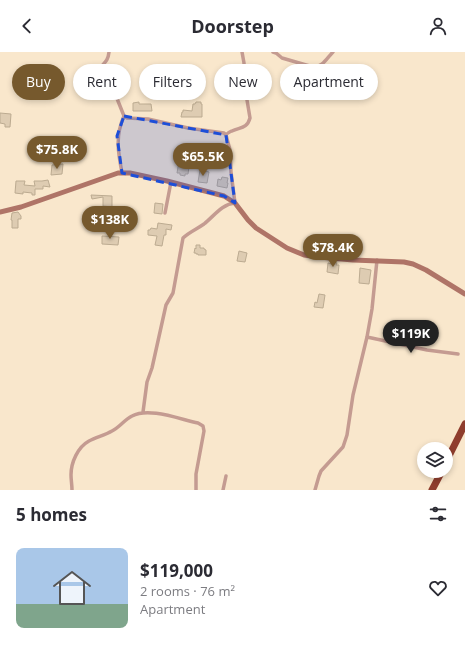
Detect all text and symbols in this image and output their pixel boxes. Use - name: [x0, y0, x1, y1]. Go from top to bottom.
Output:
- text: Doorstep: [191, 14, 274, 38]
- icon: back: [16, 15, 38, 37]
- icon: person: [427, 15, 449, 37]
- chip: Buy: [12, 64, 65, 100]
- chip: Rent: [73, 64, 131, 100]
- chip: Filters: [139, 64, 206, 100]
- chip: New: [214, 64, 272, 100]
- chip: Apartment: [280, 64, 378, 100]
- pin: $75.8K: [24, 136, 90, 170]
- text: $75.8K: [36, 140, 78, 158]
- pin: $65.5K: [170, 143, 236, 177]
- text: $65.5K: [182, 147, 224, 165]
- pin: $138K: [82, 206, 138, 240]
- text: $138K: [91, 210, 129, 228]
- pin: $78.4K: [300, 234, 366, 268]
- text: $78.4K: [312, 238, 354, 256]
- pin: $119K: [383, 320, 439, 354]
- text: $119K: [392, 324, 430, 342]
- map controls: [417, 442, 453, 478]
- button: layers: [417, 442, 453, 478]
- text: 5 homes: [16, 503, 87, 526]
- icon: filters: [427, 503, 449, 525]
- text: $119,000: [140, 559, 213, 582]
- icon: home: [48, 564, 96, 612]
- icon: heart: [427, 577, 449, 599]
- text: 2 rooms · 76 m²: [140, 582, 235, 600]
- text: Apartment: [140, 600, 205, 618]

